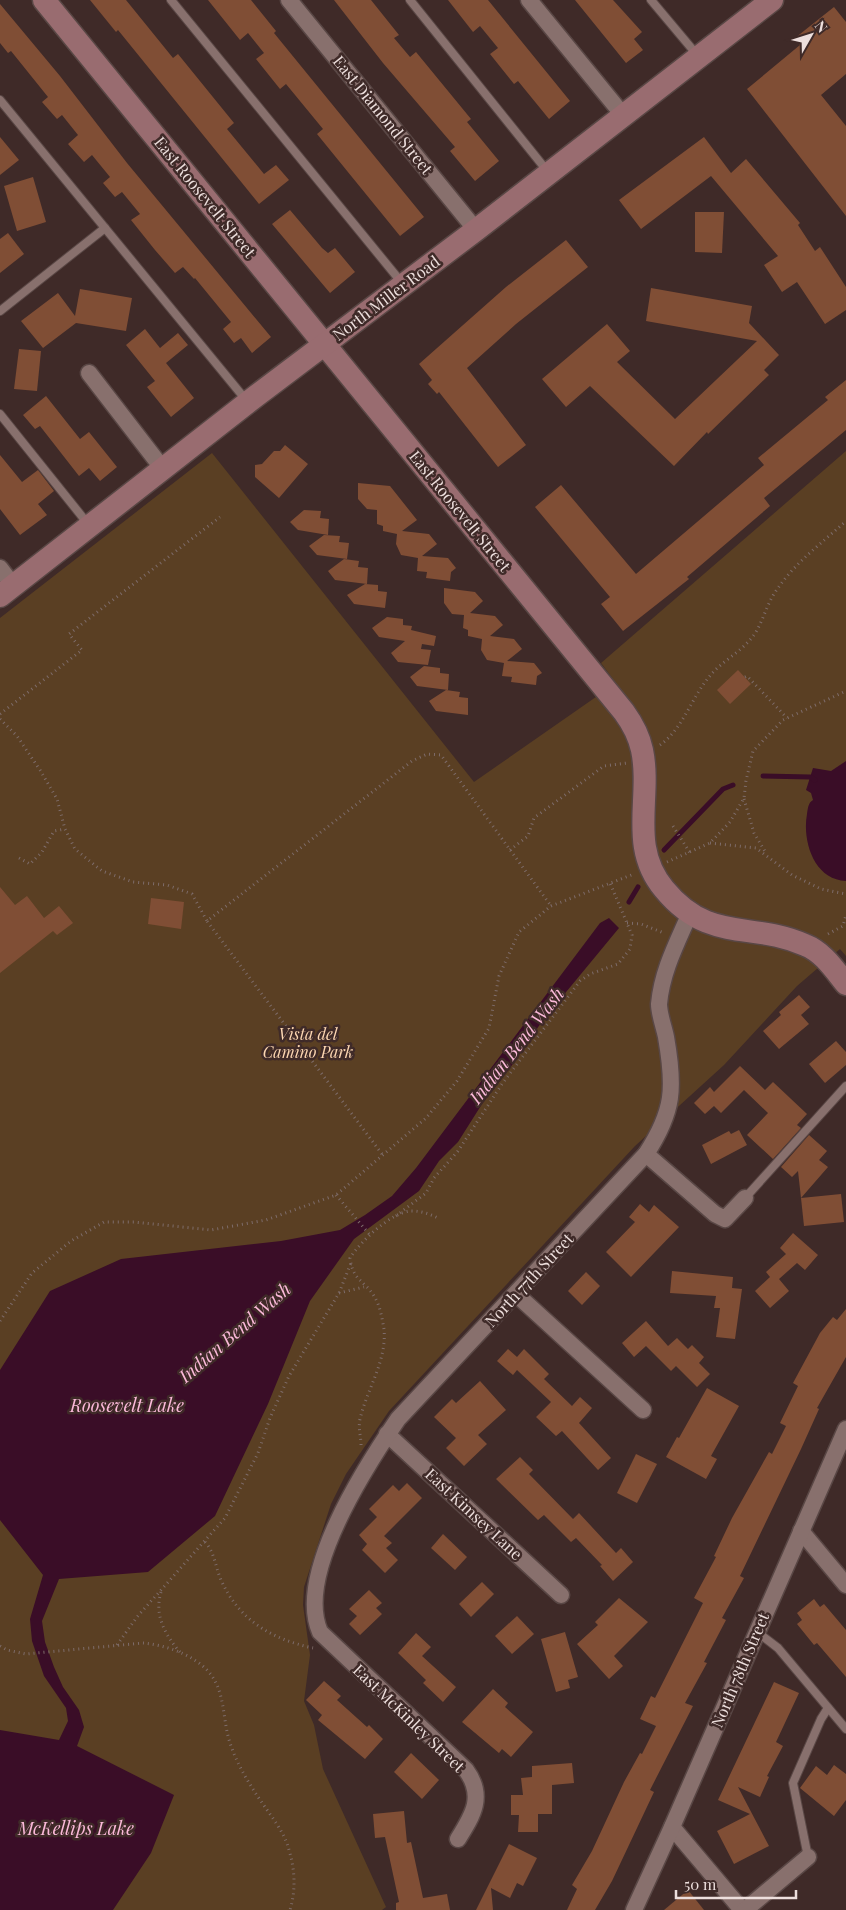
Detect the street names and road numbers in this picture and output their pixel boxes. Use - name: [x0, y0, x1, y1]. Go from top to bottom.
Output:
- street label: East Diamond Street: [329, 51, 438, 179]
- street label: East Roosevelt Street: [150, 132, 261, 262]
- street label: North Miller Road: [328, 250, 443, 345]
- street label: East Roosevelt Street: [405, 446, 516, 576]
- street label: North 77th Street: [480, 1228, 578, 1331]
- street label: East Kimsey Lane: [421, 1463, 527, 1564]
- street label: North 78th Street: [706, 1609, 773, 1730]
- street label: East McKinley Street: [349, 1659, 470, 1777]

